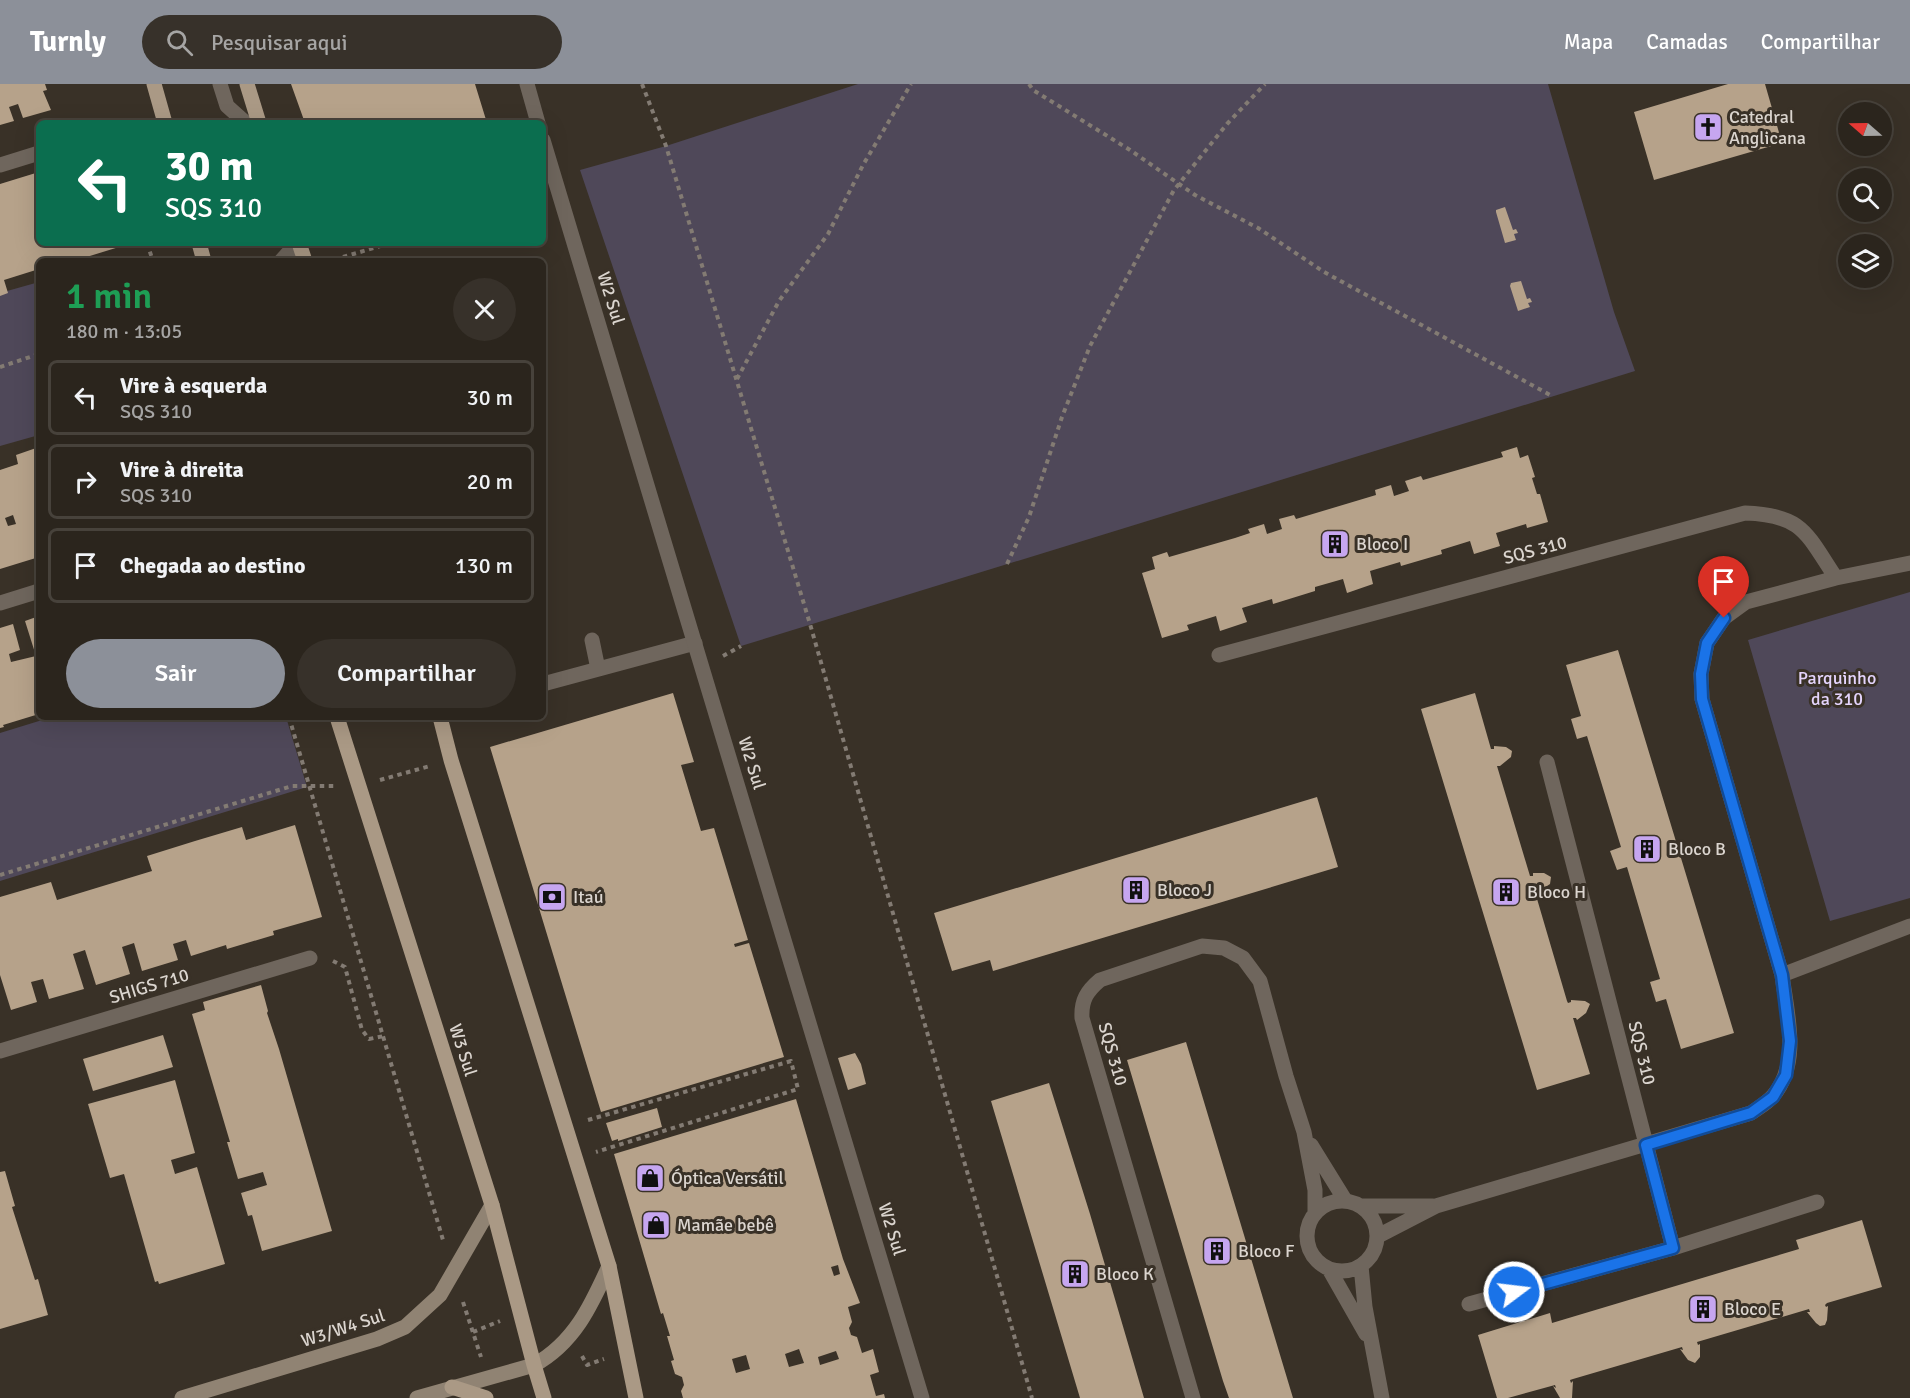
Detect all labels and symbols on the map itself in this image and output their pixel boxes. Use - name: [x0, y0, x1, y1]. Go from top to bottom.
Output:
- north arrow: [1838, 102, 1892, 156]
- place label: Catedral Anglicana: [1729, 106, 1806, 149]
- church icon: Catedral Anglicana: [1692, 111, 1724, 143]
- street label: W2 Sul: [593, 269, 629, 327]
- building icon: Bloco I: [1319, 528, 1351, 560]
- street label: SQS 310: [1501, 531, 1569, 569]
- place label: Bloco I: [1356, 533, 1408, 555]
- pin: [1698, 556, 1749, 618]
- park label: Parquinho da 310: [1798, 667, 1876, 710]
- street label: W2 Sul: [734, 734, 770, 792]
- building icon: Bloco B: [1631, 833, 1663, 865]
- place label: Bloco B: [1668, 838, 1726, 860]
- building icon: Bloco J: [1120, 874, 1152, 906]
- building icon: Bloco H: [1490, 876, 1522, 908]
- place label: Bloco J: [1157, 879, 1212, 901]
- bank icon: Itaú: [536, 881, 568, 913]
- place label: Bloco H: [1527, 881, 1586, 903]
- place label: Itaú: [573, 886, 604, 908]
- street label: SHIGS 710: [107, 963, 191, 1009]
- street label: SQS 310: [1623, 1019, 1661, 1087]
- street label: SQS 310: [1093, 1020, 1133, 1088]
- street label: W3 Sul: [444, 1021, 482, 1079]
- shop icon: Óptica Versátil: [634, 1162, 666, 1194]
- place label: Óptica Versátil: [671, 1167, 784, 1189]
- street label: W2 Sul: [874, 1200, 910, 1258]
- shop icon: Mamãe bebê: [640, 1209, 672, 1241]
- place label: Mamãe bebê: [677, 1214, 774, 1236]
- building icon: Bloco F: [1201, 1235, 1233, 1267]
- place label: Bloco F: [1238, 1240, 1294, 1262]
- building icon: Bloco K: [1059, 1258, 1091, 1290]
- position arrow: [1482, 1260, 1546, 1324]
- place label: Bloco K: [1096, 1263, 1154, 1285]
- building icon: Bloco E: [1687, 1293, 1719, 1325]
- place label: Bloco E: [1724, 1298, 1781, 1320]
- street label: W3/W4 Sul: [298, 1304, 388, 1352]

